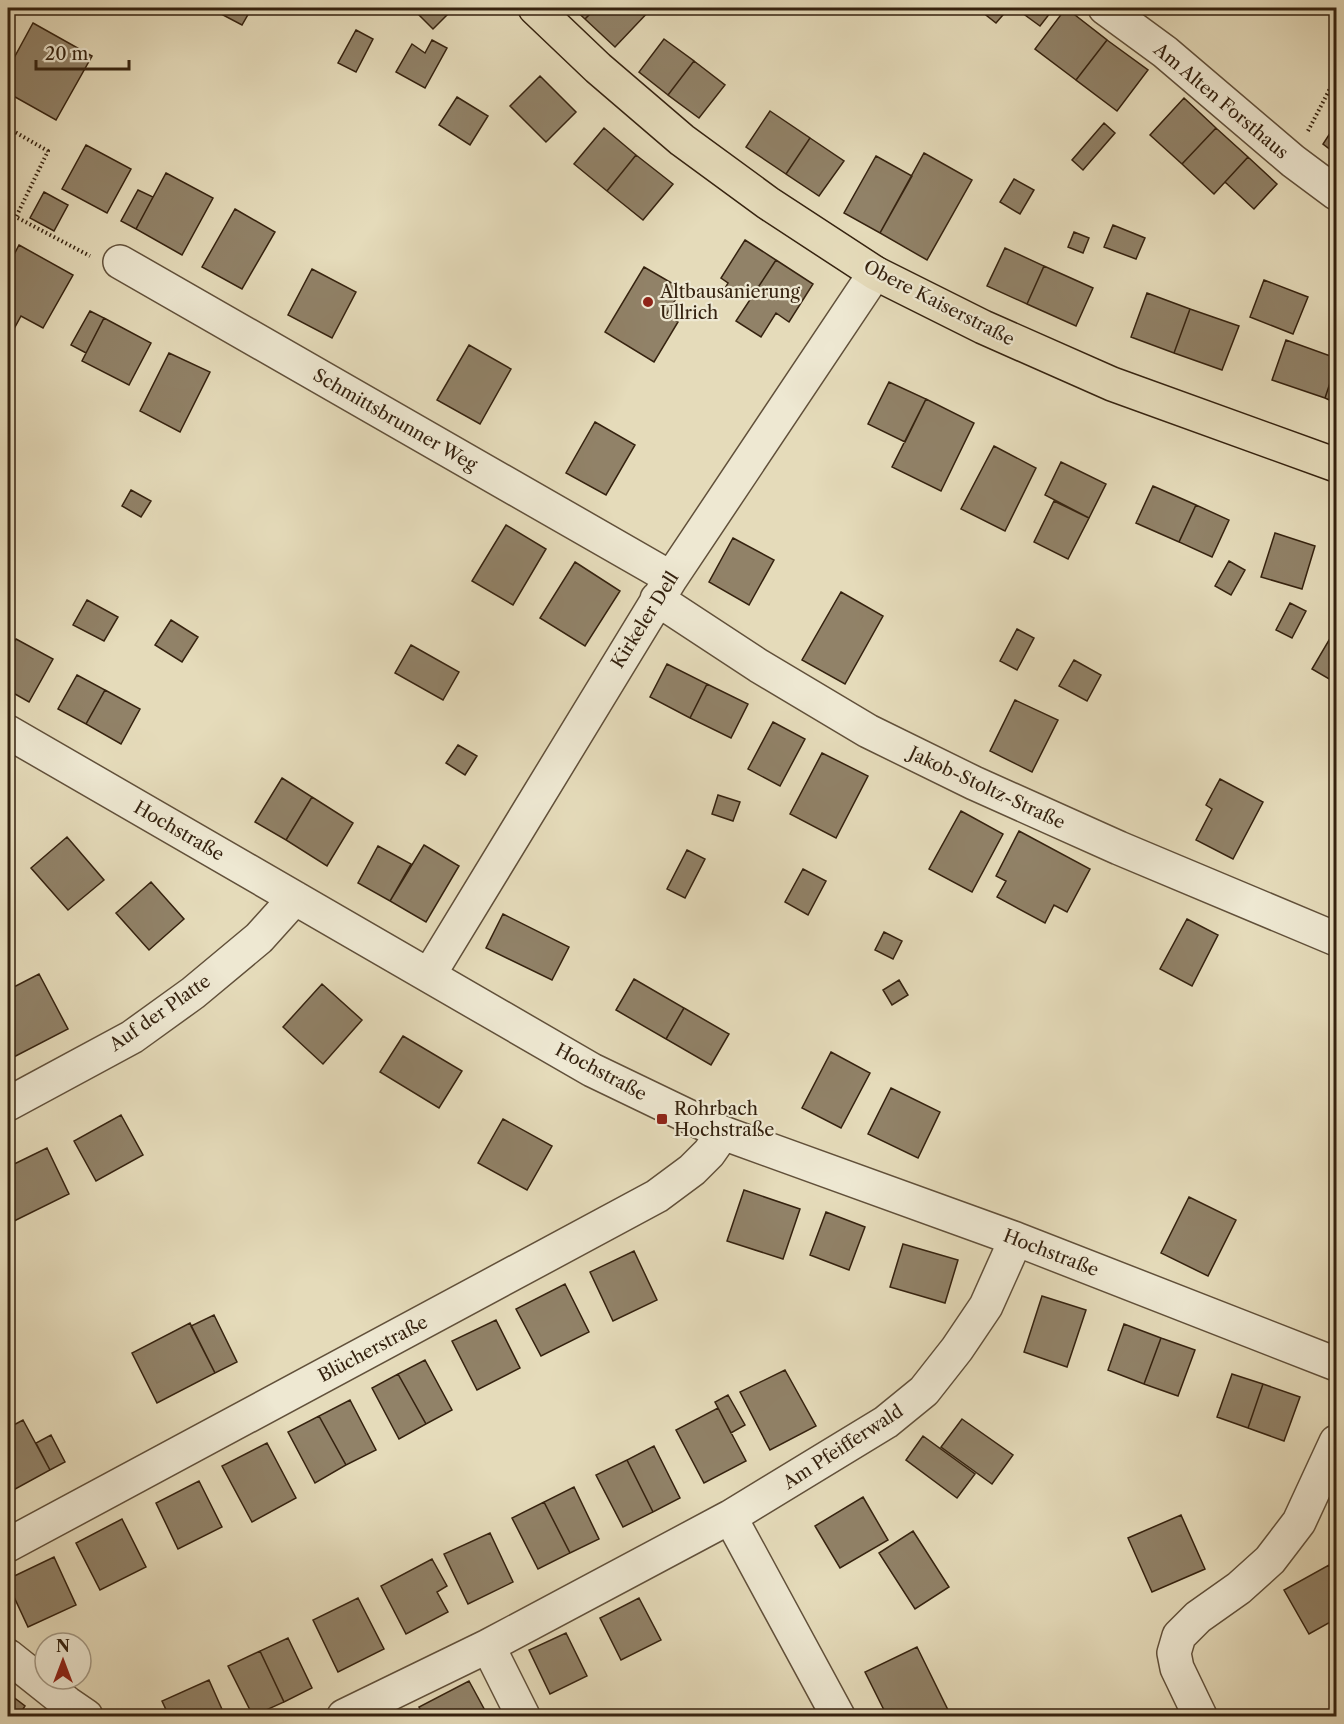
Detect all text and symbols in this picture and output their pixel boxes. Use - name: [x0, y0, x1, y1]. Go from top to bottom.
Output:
- scale bar: [36, 33, 129, 71]
- street label: Am Alten Forsthaus: [1149, 38, 1293, 164]
- text: 20 m: [45, 43, 89, 65]
- street label: Obere Kaiserstraße: [860, 255, 1018, 351]
- place label: Altbausanierung Ullrich: [659, 281, 801, 324]
- marker: Altbausanierung Ullrich: [641, 295, 655, 309]
- street label: Schmittsbrunner Weg: [309, 364, 481, 476]
- street label: Kirkeler Dell: [607, 568, 683, 672]
- street label: Jakob-Stoltz-Straße: [903, 741, 1069, 834]
- street label: Hochstraße: [130, 796, 228, 866]
- street label: Auf der Platte: [105, 970, 215, 1056]
- street label: Hochstraße: [551, 1039, 651, 1105]
- place label: Rohrbach Hochstraße: [674, 1098, 774, 1141]
- marker: Rohrbach Hochstraße: [655, 1112, 669, 1126]
- street label: Hochstraße: [1000, 1225, 1102, 1281]
- street label: Blücherstraße: [315, 1311, 431, 1387]
- street label: Am Pfeifferwald: [778, 1400, 907, 1495]
- north arrow: [33, 1631, 93, 1691]
- text: N: [56, 1636, 70, 1656]

